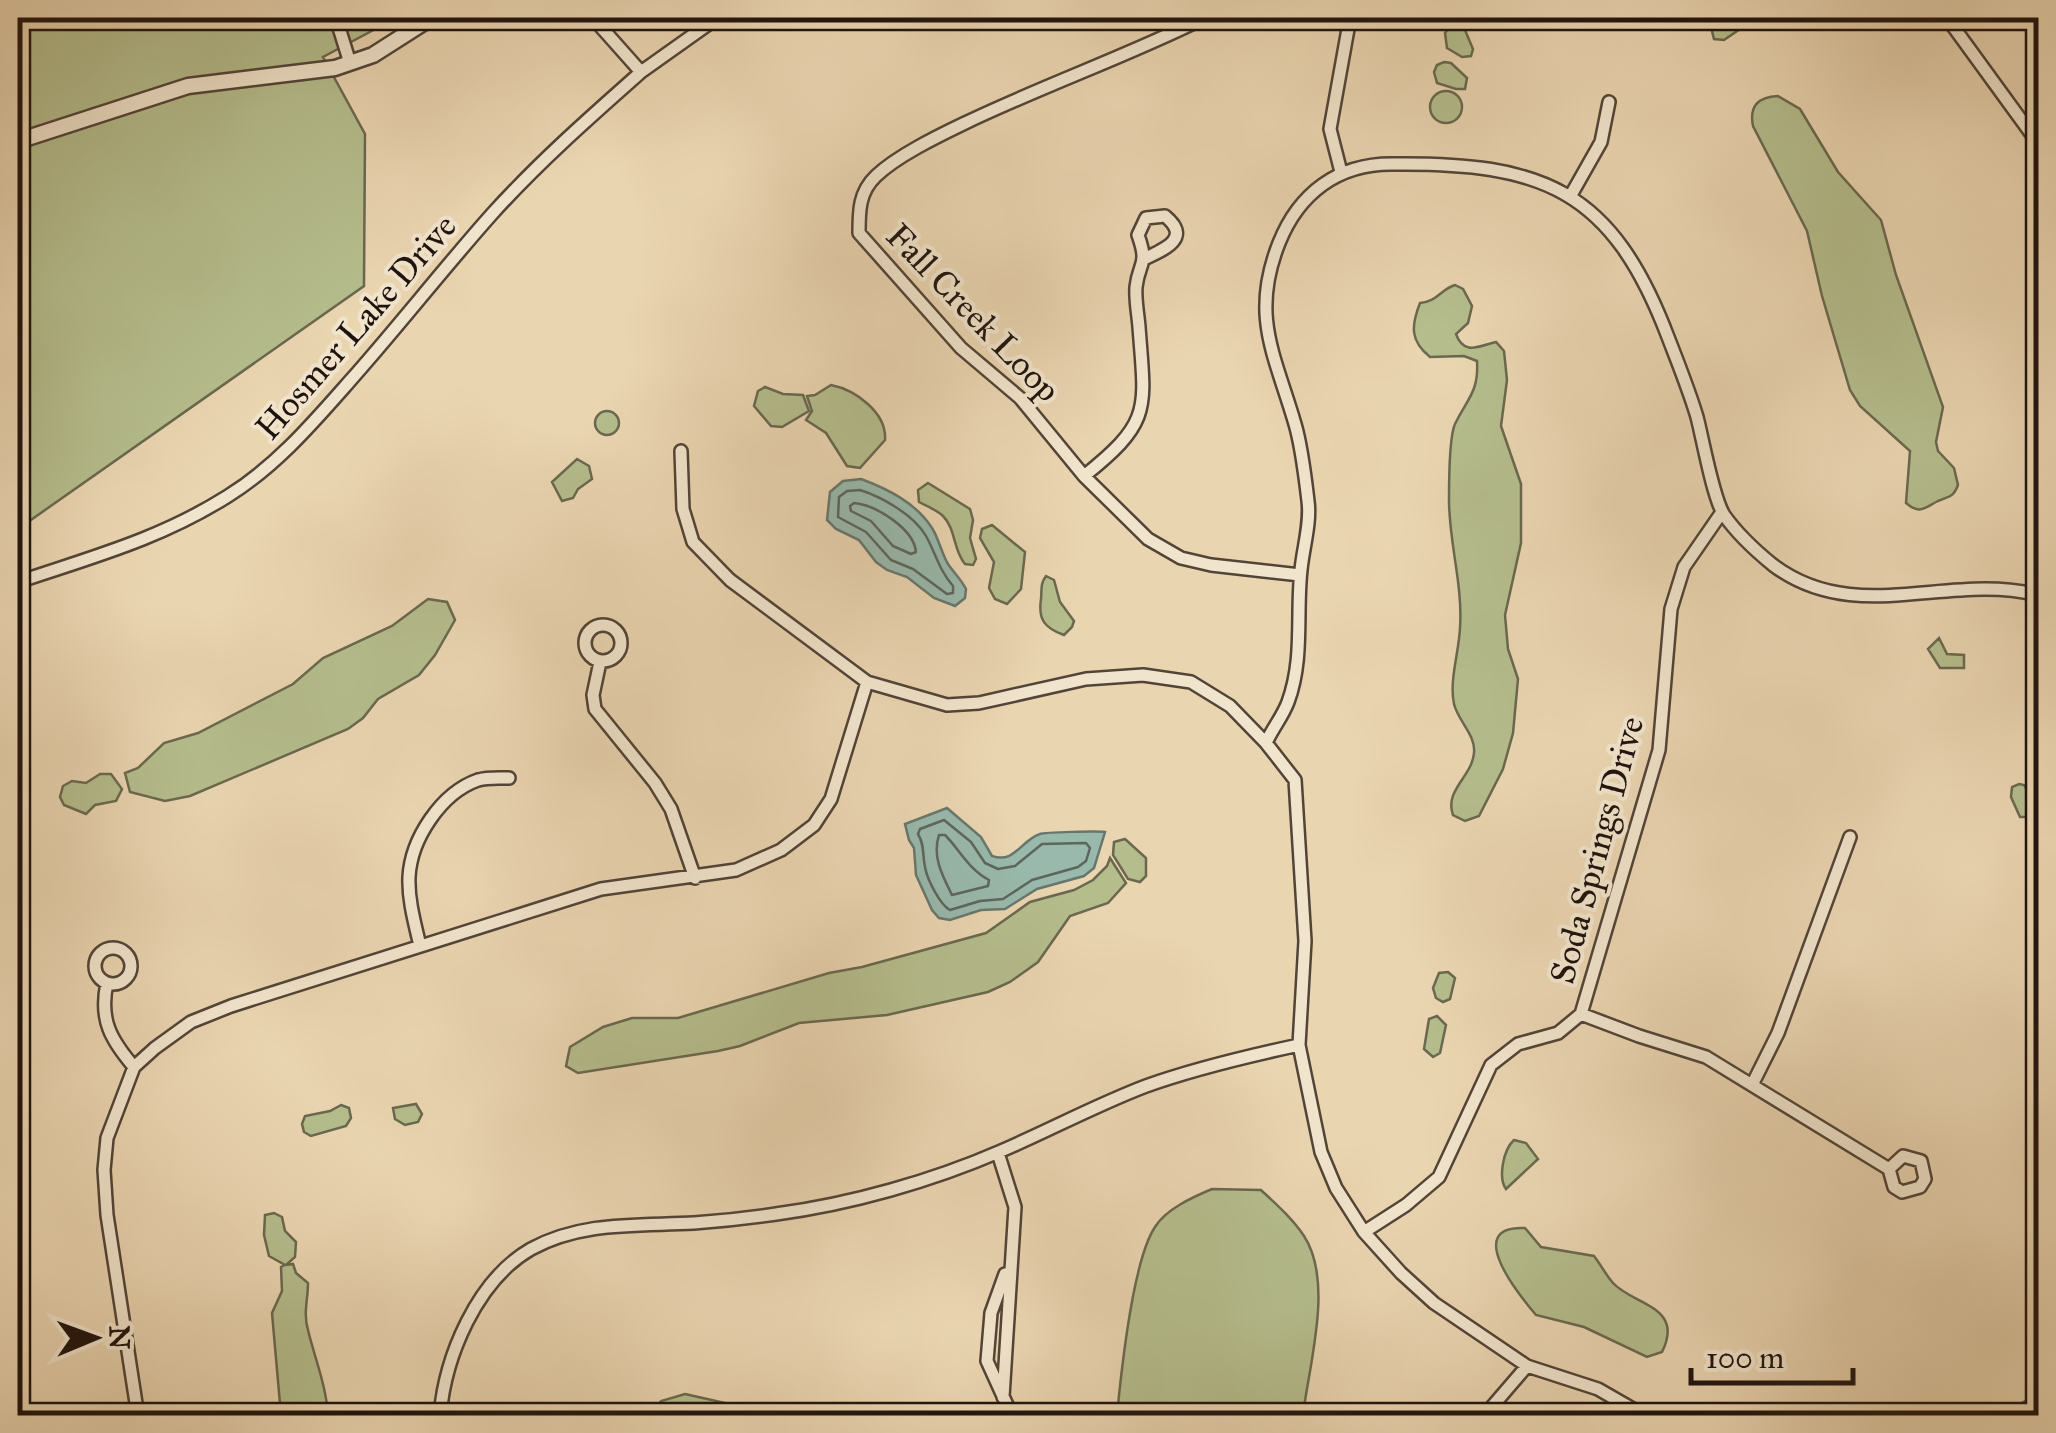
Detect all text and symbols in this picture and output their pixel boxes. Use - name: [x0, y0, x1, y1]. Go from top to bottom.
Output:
- street label: Hosmer Lake Drive: [246, 205, 466, 449]
- street label: Fall Creek Loop: [877, 215, 1069, 411]
- street label: Soda Springs Drive: [1541, 712, 1653, 988]
- north arrow: [45, 1288, 145, 1388]
- scale bar: [1691, 1323, 1854, 1385]
- text: N: [102, 1325, 137, 1350]
- text: 100 m: [1706, 1340, 1784, 1376]

